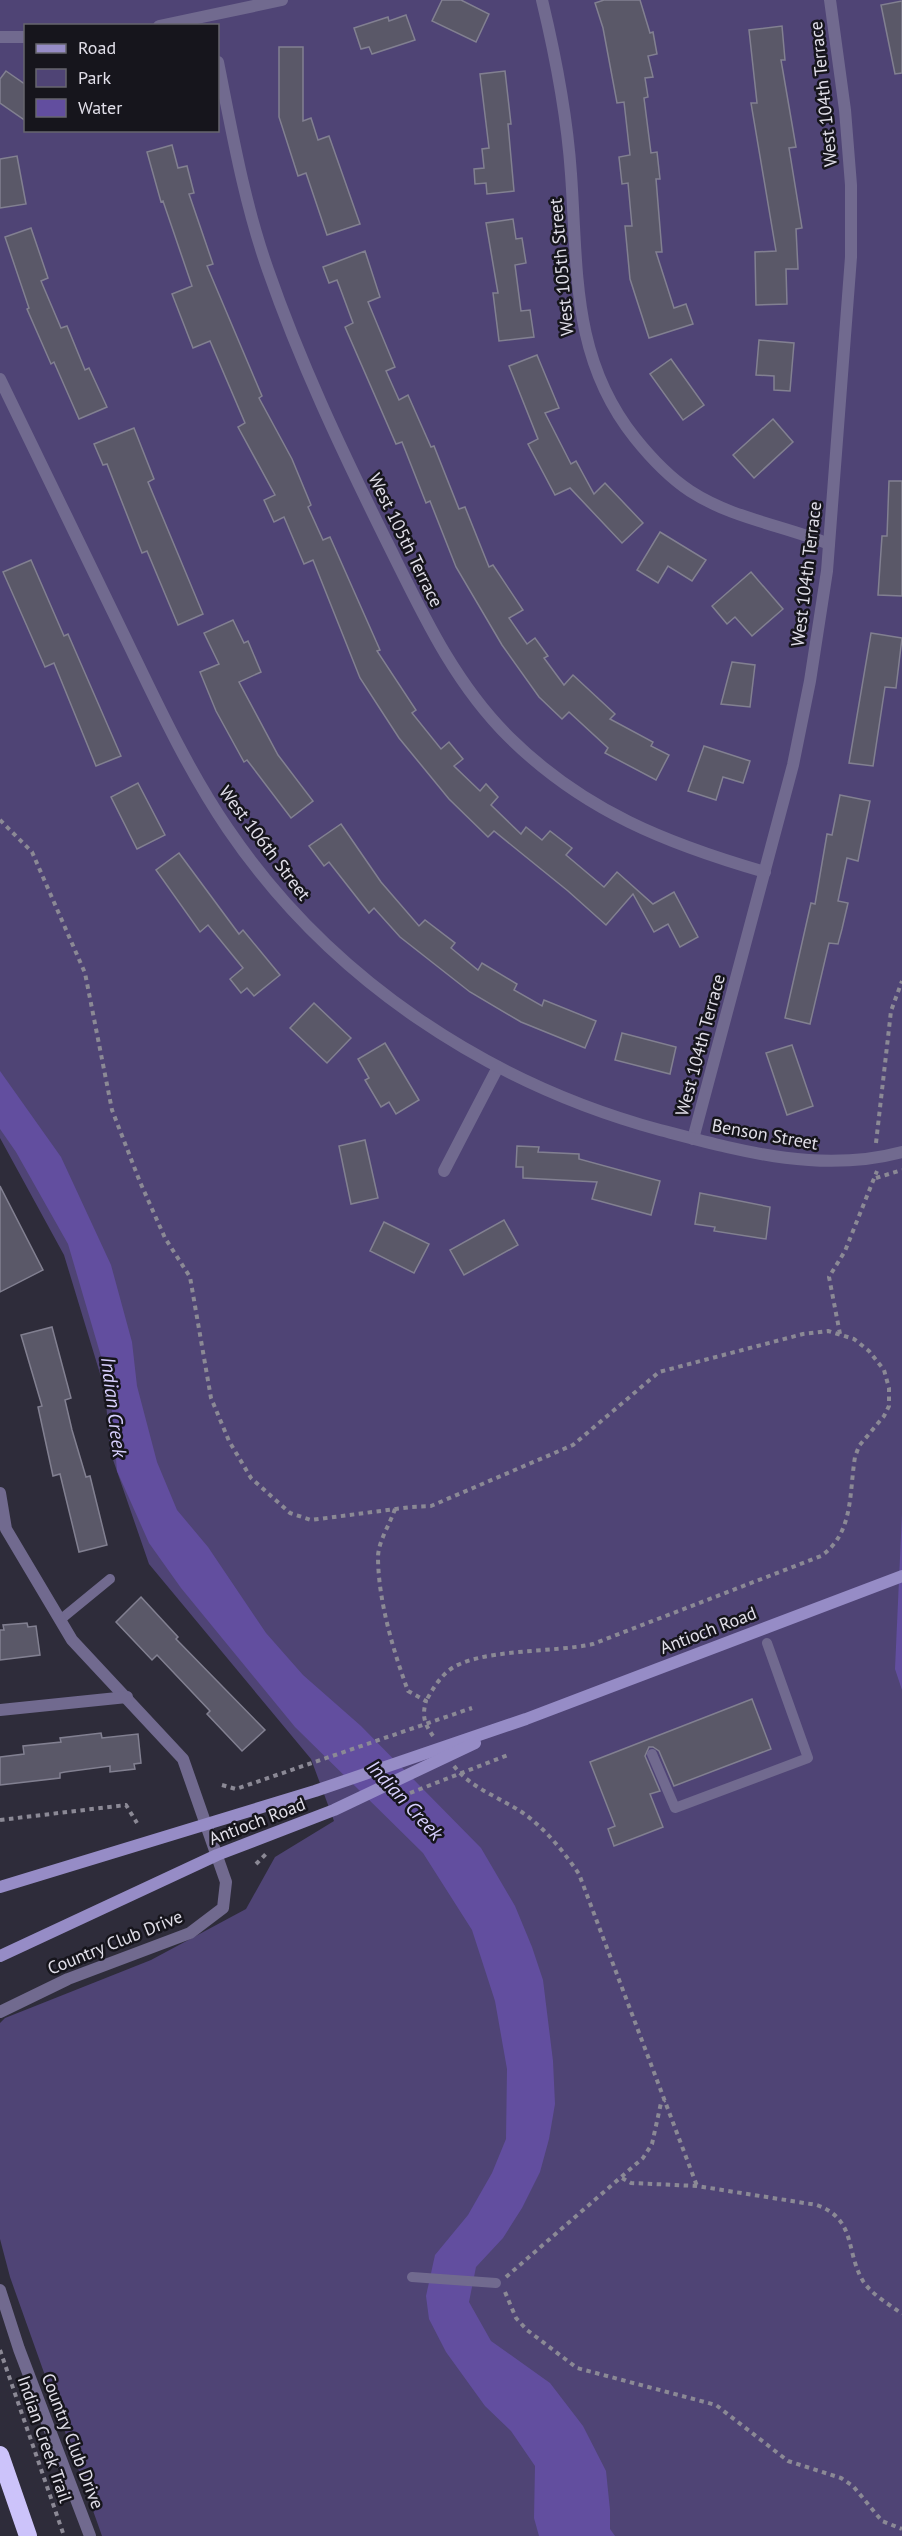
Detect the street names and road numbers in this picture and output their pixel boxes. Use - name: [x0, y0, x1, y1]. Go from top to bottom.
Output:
- street label: West 104th Terrace: [804, 20, 842, 168]
- street label: West 105th Street: [544, 197, 578, 337]
- street label: West 105th Terrace: [364, 469, 448, 611]
- street label: West 104th Terrace: [786, 500, 826, 648]
- street label: West 106th Street: [214, 781, 316, 905]
- street label: West 104th Terrace: [670, 971, 730, 1119]
- street label: Benson Street: [710, 1113, 820, 1155]
- street label: Antioch Road: [656, 1601, 760, 1659]
- street label: Antioch Road: [205, 1792, 309, 1850]
- street label: Country Club Drive: [44, 1904, 186, 1980]
- street label: Country Club Drive: [37, 2370, 109, 2512]
- street label: Indian Creek Trail: [12, 2372, 78, 2506]

